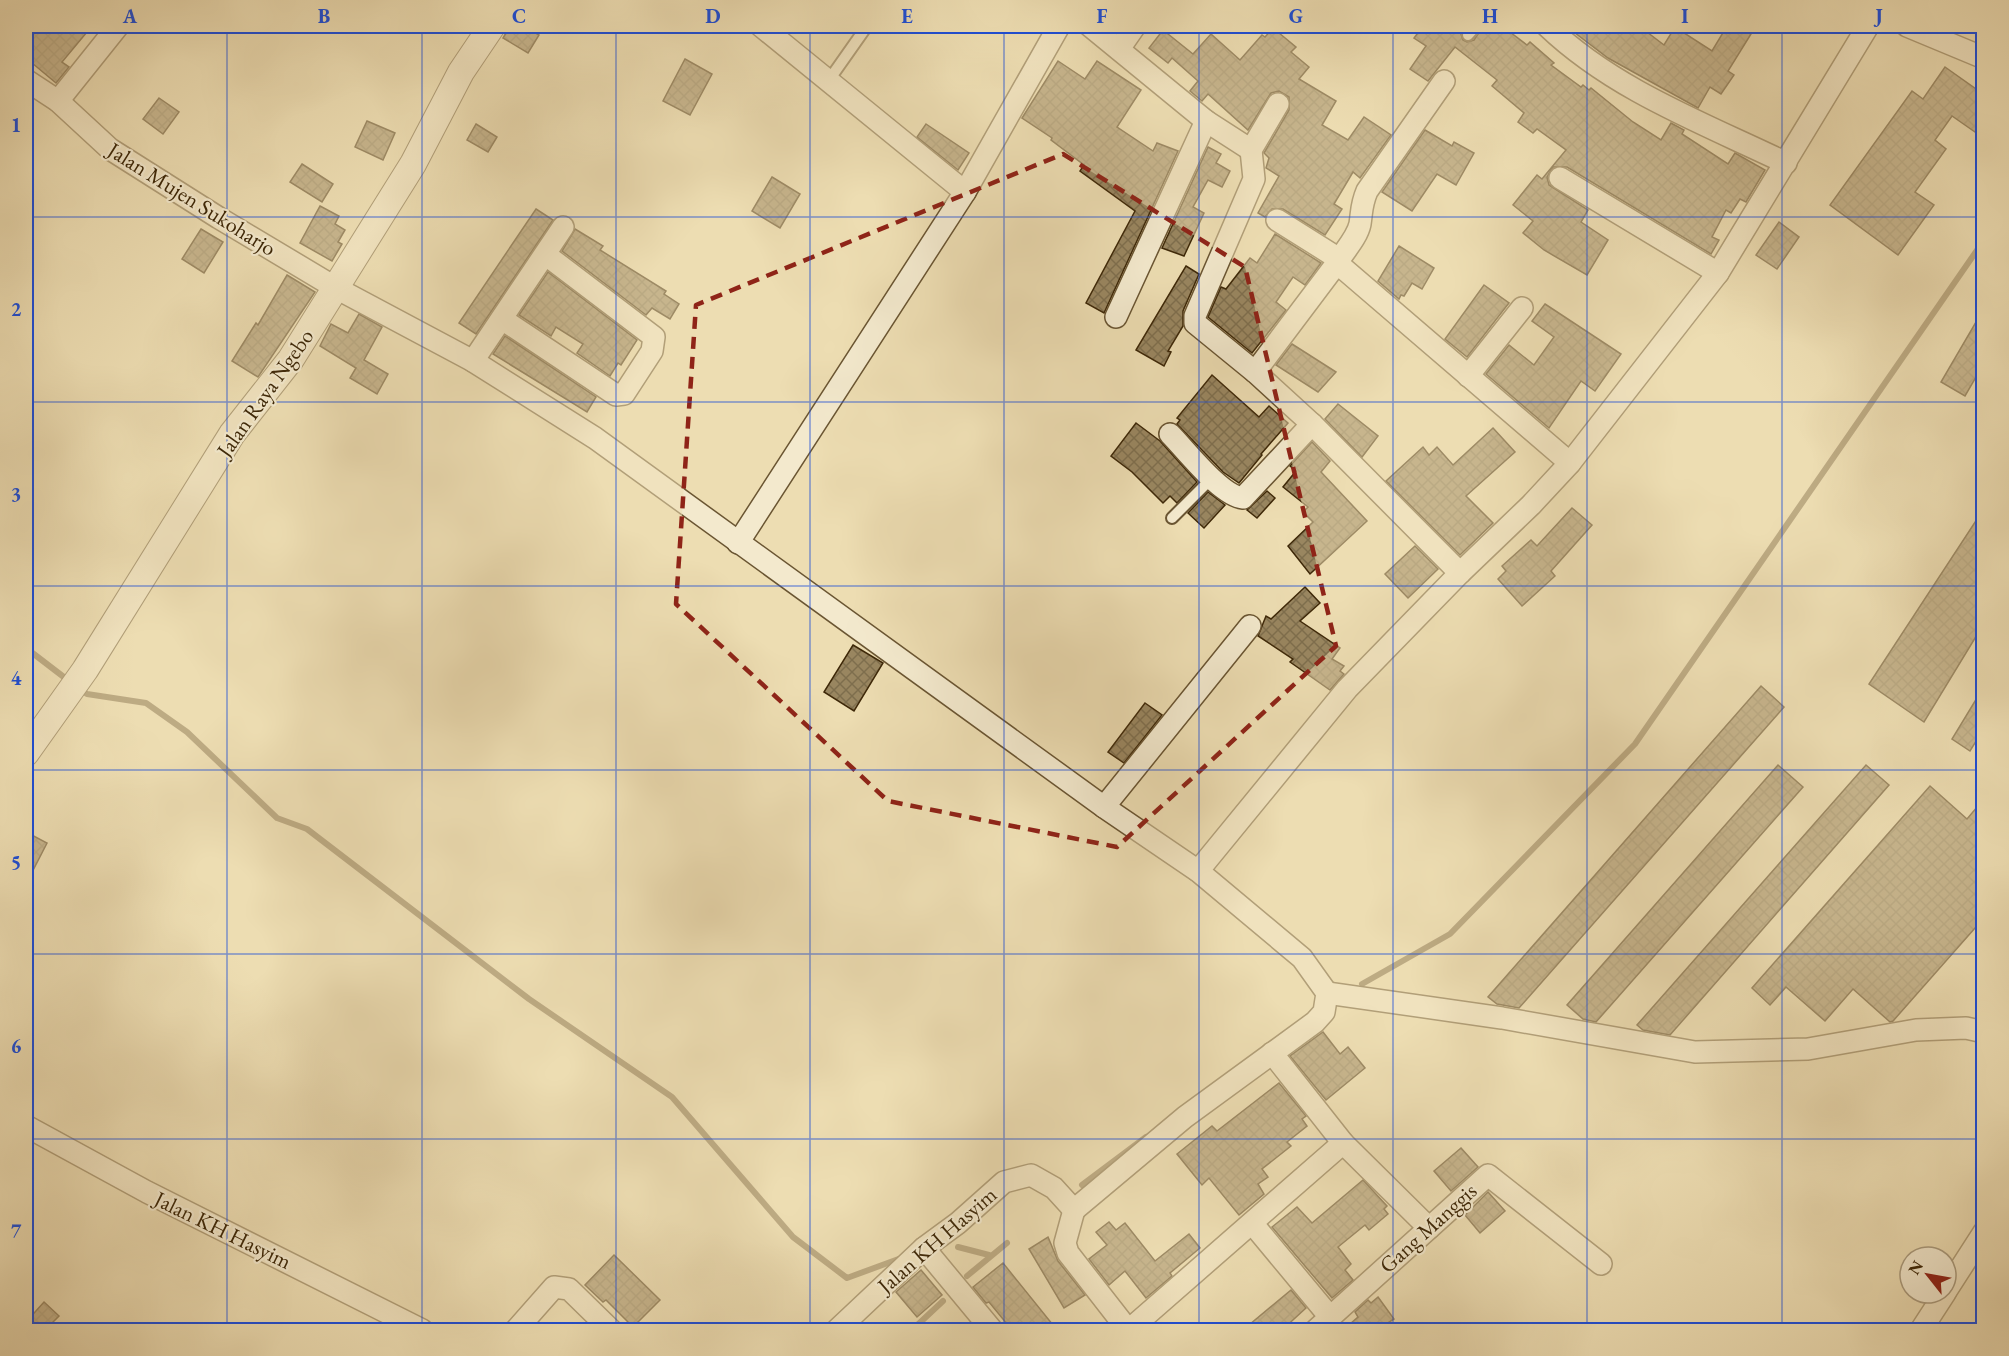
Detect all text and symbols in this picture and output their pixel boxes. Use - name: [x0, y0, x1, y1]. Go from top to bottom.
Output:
- text: A: [122, 3, 138, 29]
- text: B: [318, 3, 330, 29]
- text: C: [512, 3, 526, 29]
- text: D: [705, 3, 721, 29]
- text: E: [901, 3, 913, 29]
- text: F: [1097, 3, 1108, 29]
- text: G: [1289, 3, 1303, 29]
- text: H: [1482, 3, 1498, 29]
- text: I: [1681, 3, 1689, 29]
- text: J: [1873, 3, 1883, 29]
- text: 1: [11, 112, 21, 138]
- street label: Jalan Mujen Sukoharjo: [101, 134, 282, 263]
- text: 2: [11, 296, 22, 322]
- street label: Jalan Raya Ngebo: [209, 323, 320, 465]
- text: 3: [11, 481, 21, 507]
- text: 4: [11, 665, 22, 691]
- text: 5: [11, 849, 21, 875]
- text: 6: [11, 1033, 22, 1059]
- street label: Gang Manggis: [1373, 1176, 1483, 1280]
- street label: Jalan KH Hasyim: [870, 1180, 1003, 1301]
- street label: Jalan KH Hasyim: [148, 1183, 296, 1276]
- text: 7: [11, 1218, 22, 1244]
- north arrow: [1898, 1245, 1958, 1305]
- text: N: [1903, 1257, 1928, 1278]

